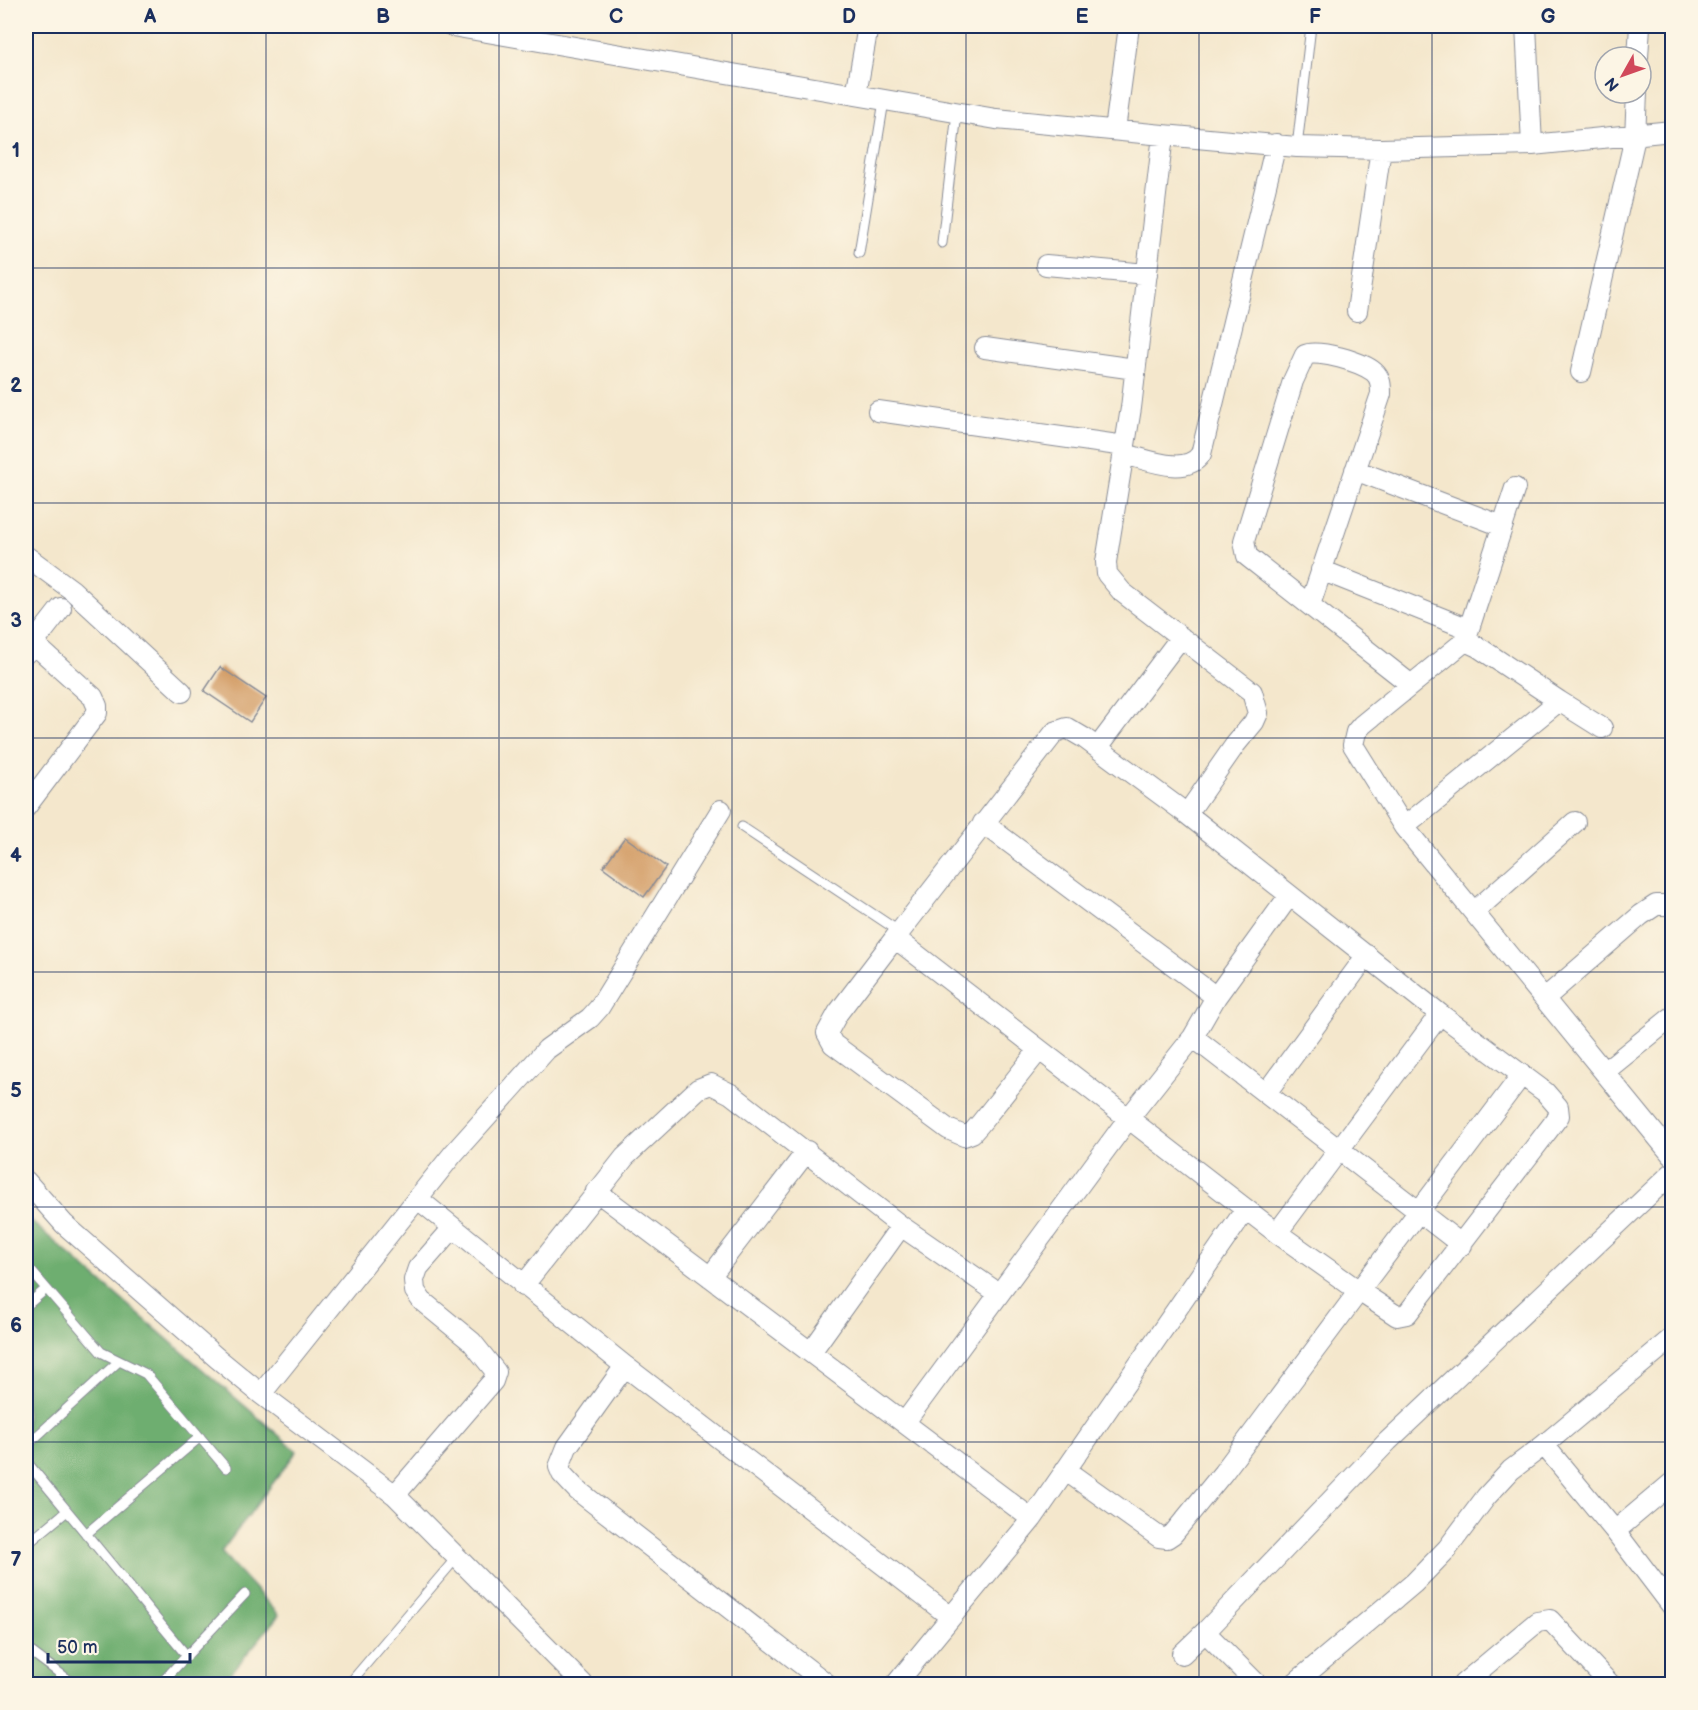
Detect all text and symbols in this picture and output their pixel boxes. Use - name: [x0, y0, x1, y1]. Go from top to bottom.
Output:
- text: A: [143, 5, 157, 29]
- text: B: [376, 5, 390, 29]
- text: C: [609, 5, 623, 29]
- text: D: [842, 5, 856, 29]
- text: E: [1076, 5, 1089, 29]
- text: F: [1309, 5, 1321, 29]
- text: G: [1541, 5, 1556, 29]
- north arrow: [1593, 45, 1653, 105]
- text: N: [1602, 73, 1624, 94]
- text: 1: [12, 139, 20, 163]
- text: 2: [10, 374, 22, 398]
- text: 3: [10, 609, 22, 633]
- text: 4: [10, 844, 22, 868]
- text: 5: [10, 1079, 22, 1103]
- text: 6: [10, 1314, 22, 1338]
- text: 7: [10, 1548, 22, 1572]
- scale bar: [48, 1626, 190, 1664]
- text: 50 m: [57, 1637, 98, 1658]

